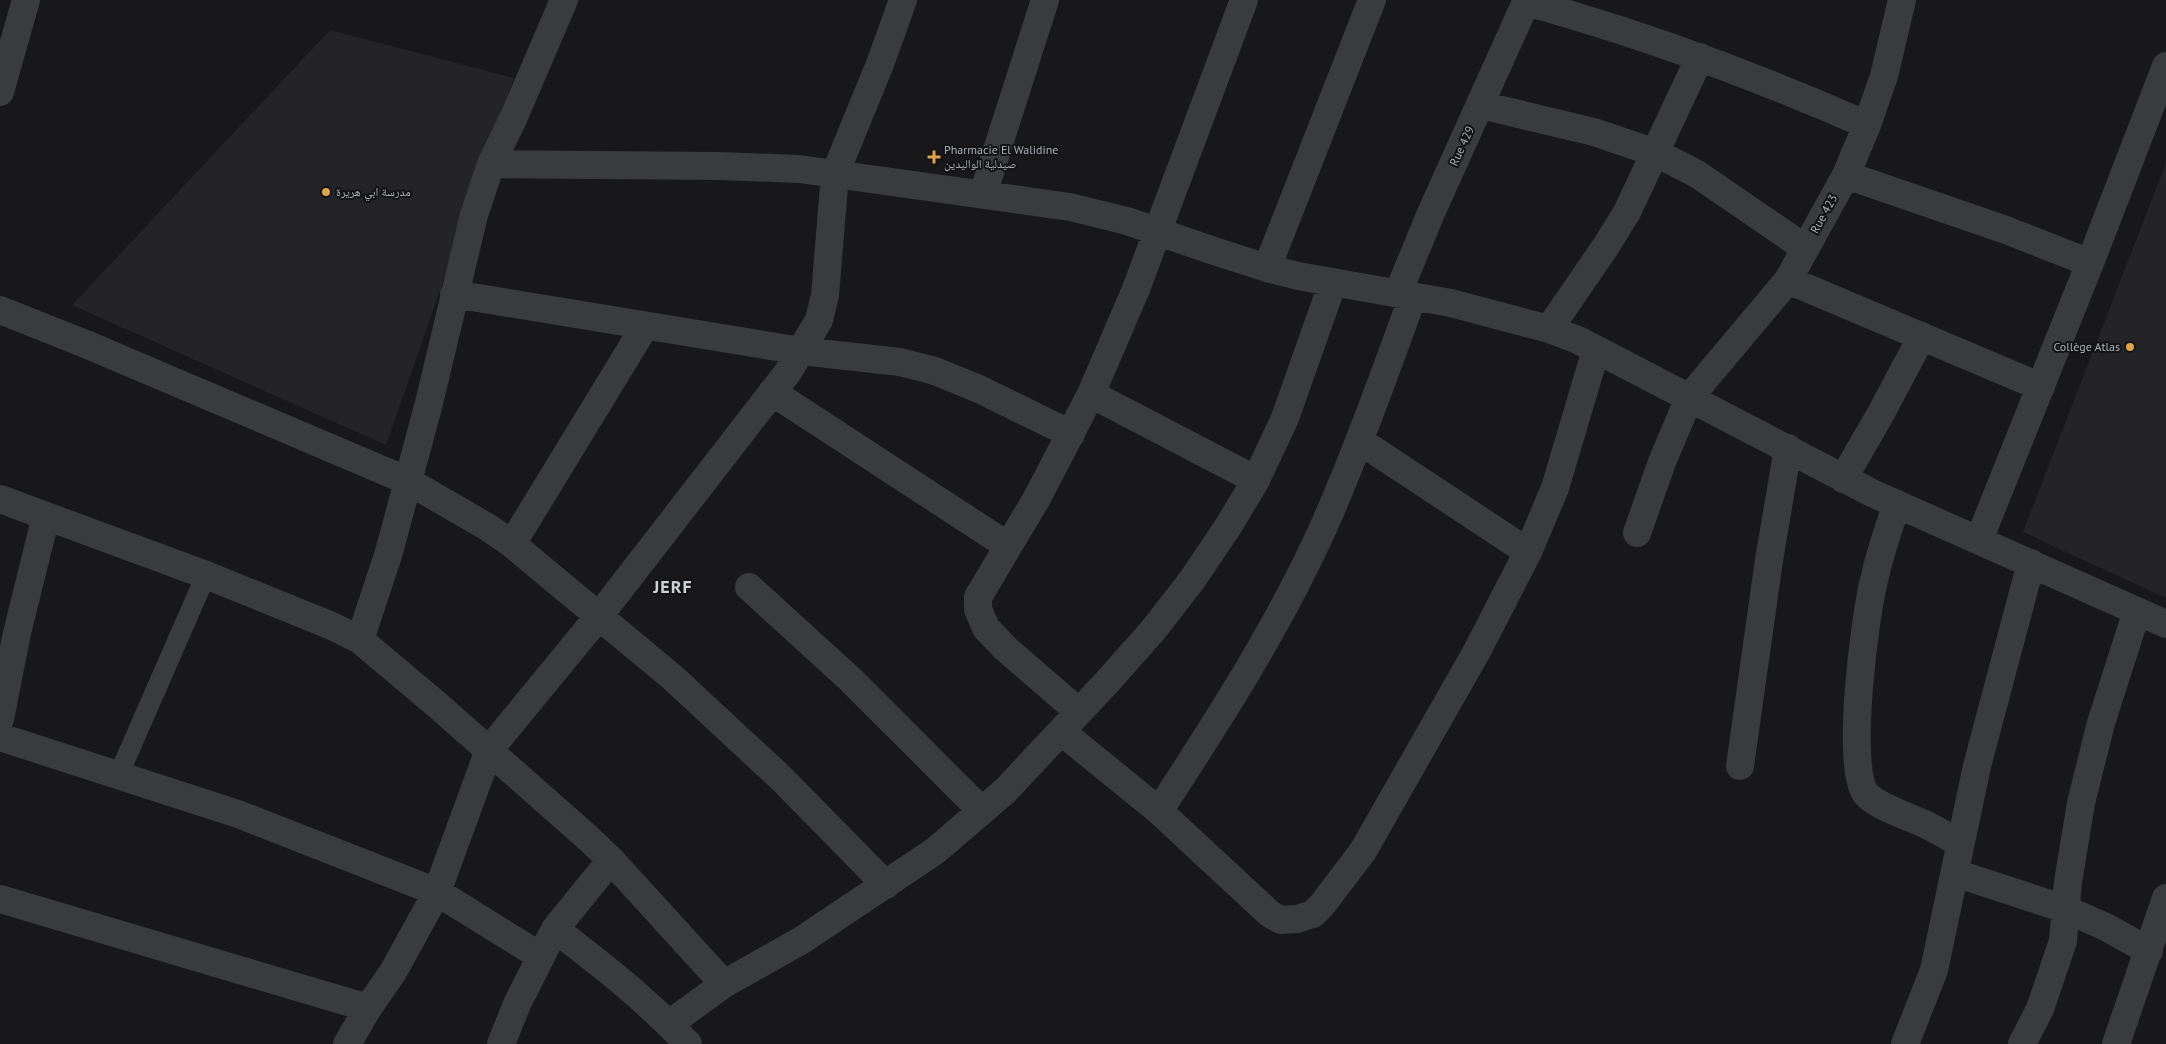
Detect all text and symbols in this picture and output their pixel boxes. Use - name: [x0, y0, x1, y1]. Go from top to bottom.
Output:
- street label: Rue 429: [1446, 123, 1477, 168]
- place label: Pharmacie El Walidine صيدلية الواليدين: [944, 142, 1058, 171]
- marker: Pharmacie El Walidine صيدلية الواليدين: [928, 151, 940, 163]
- place label: مدرسة ابي هريرة: [336, 184, 411, 202]
- marker: مدرسة ابي هريرة: [320, 186, 332, 198]
- street label: Rue 423: [1807, 192, 1840, 236]
- place label: Collège Atlas: [2053, 339, 2120, 354]
- marker: Collège Atlas: [2124, 341, 2136, 353]
- district label: JERF: [652, 575, 693, 598]

